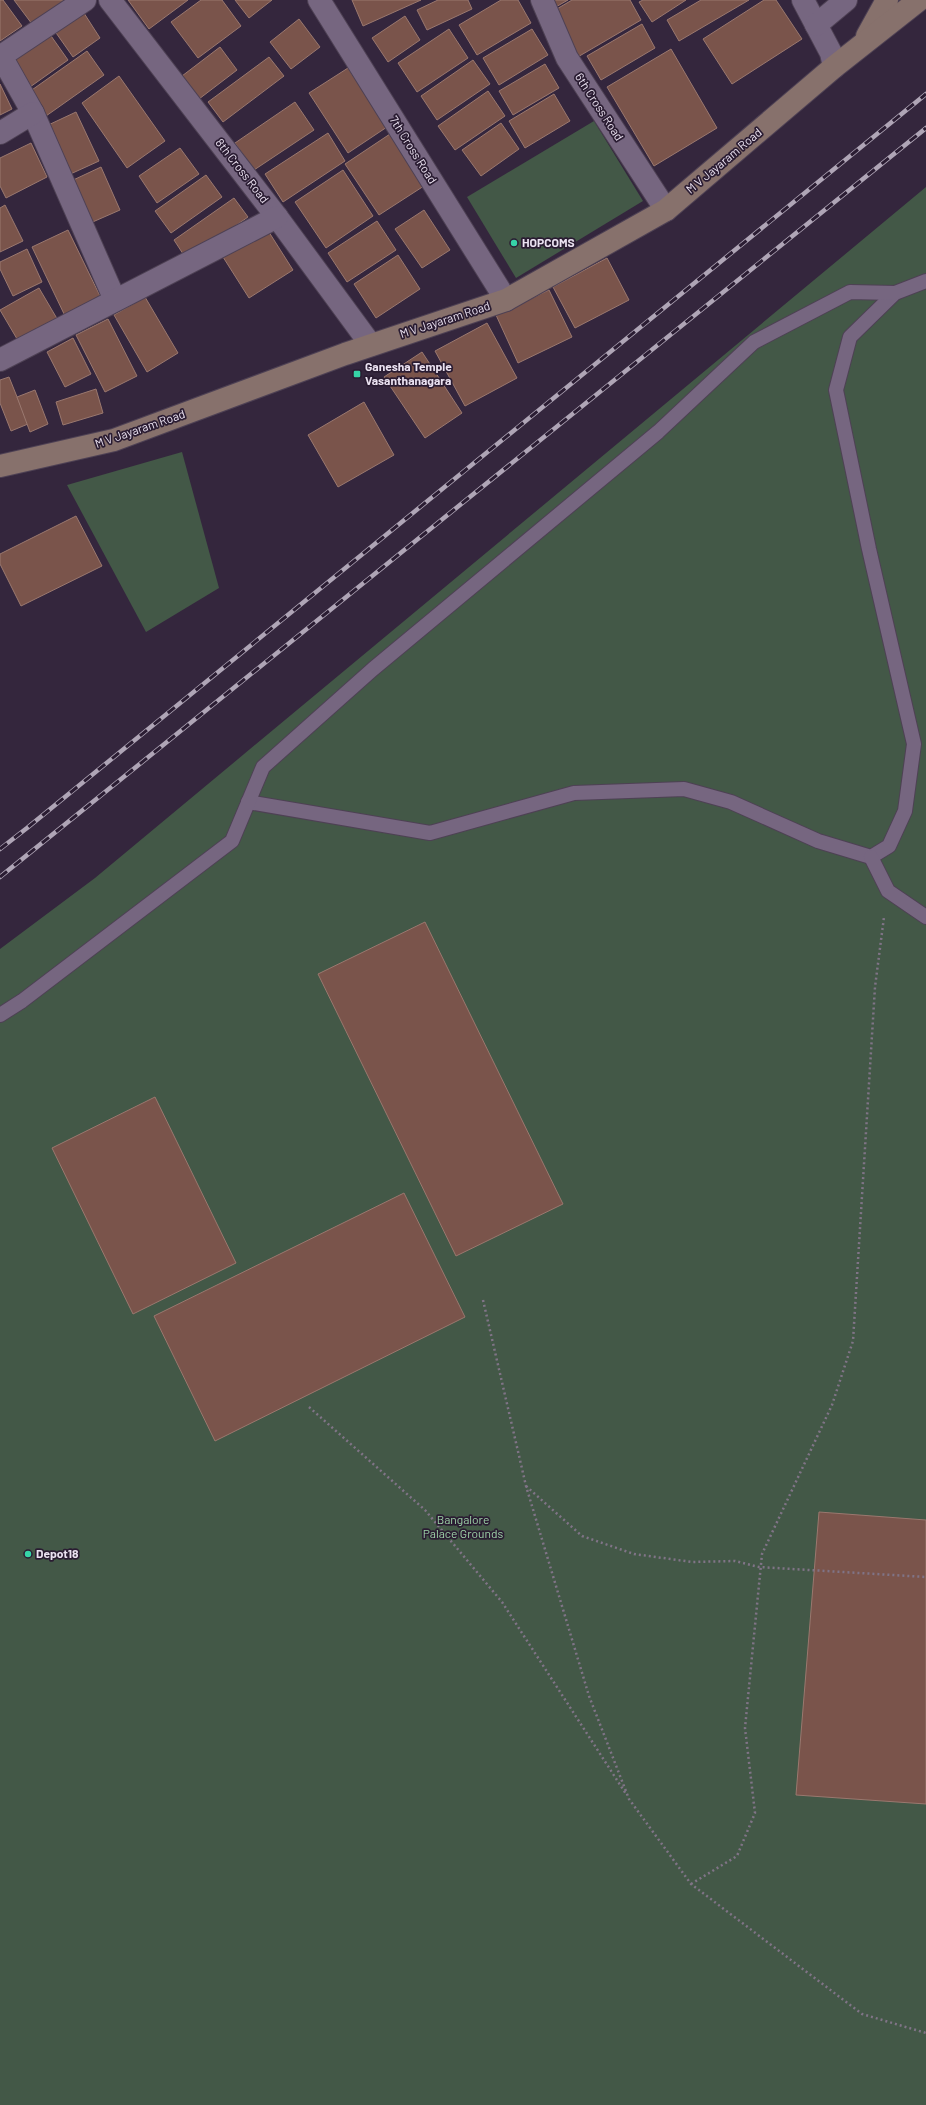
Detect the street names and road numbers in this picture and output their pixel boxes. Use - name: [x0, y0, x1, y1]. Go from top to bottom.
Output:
- street label: 6th Cross Road: [573, 70, 627, 143]
- street label: 7th Cross Road: [387, 113, 440, 186]
- street label: M V Jayaram Road: [683, 125, 764, 196]
- street label: 8th Cross Road: [213, 135, 272, 205]
- street label: M V Jayaram Road: [398, 298, 492, 340]
- street label: M V Jayaram Road: [93, 406, 187, 450]

